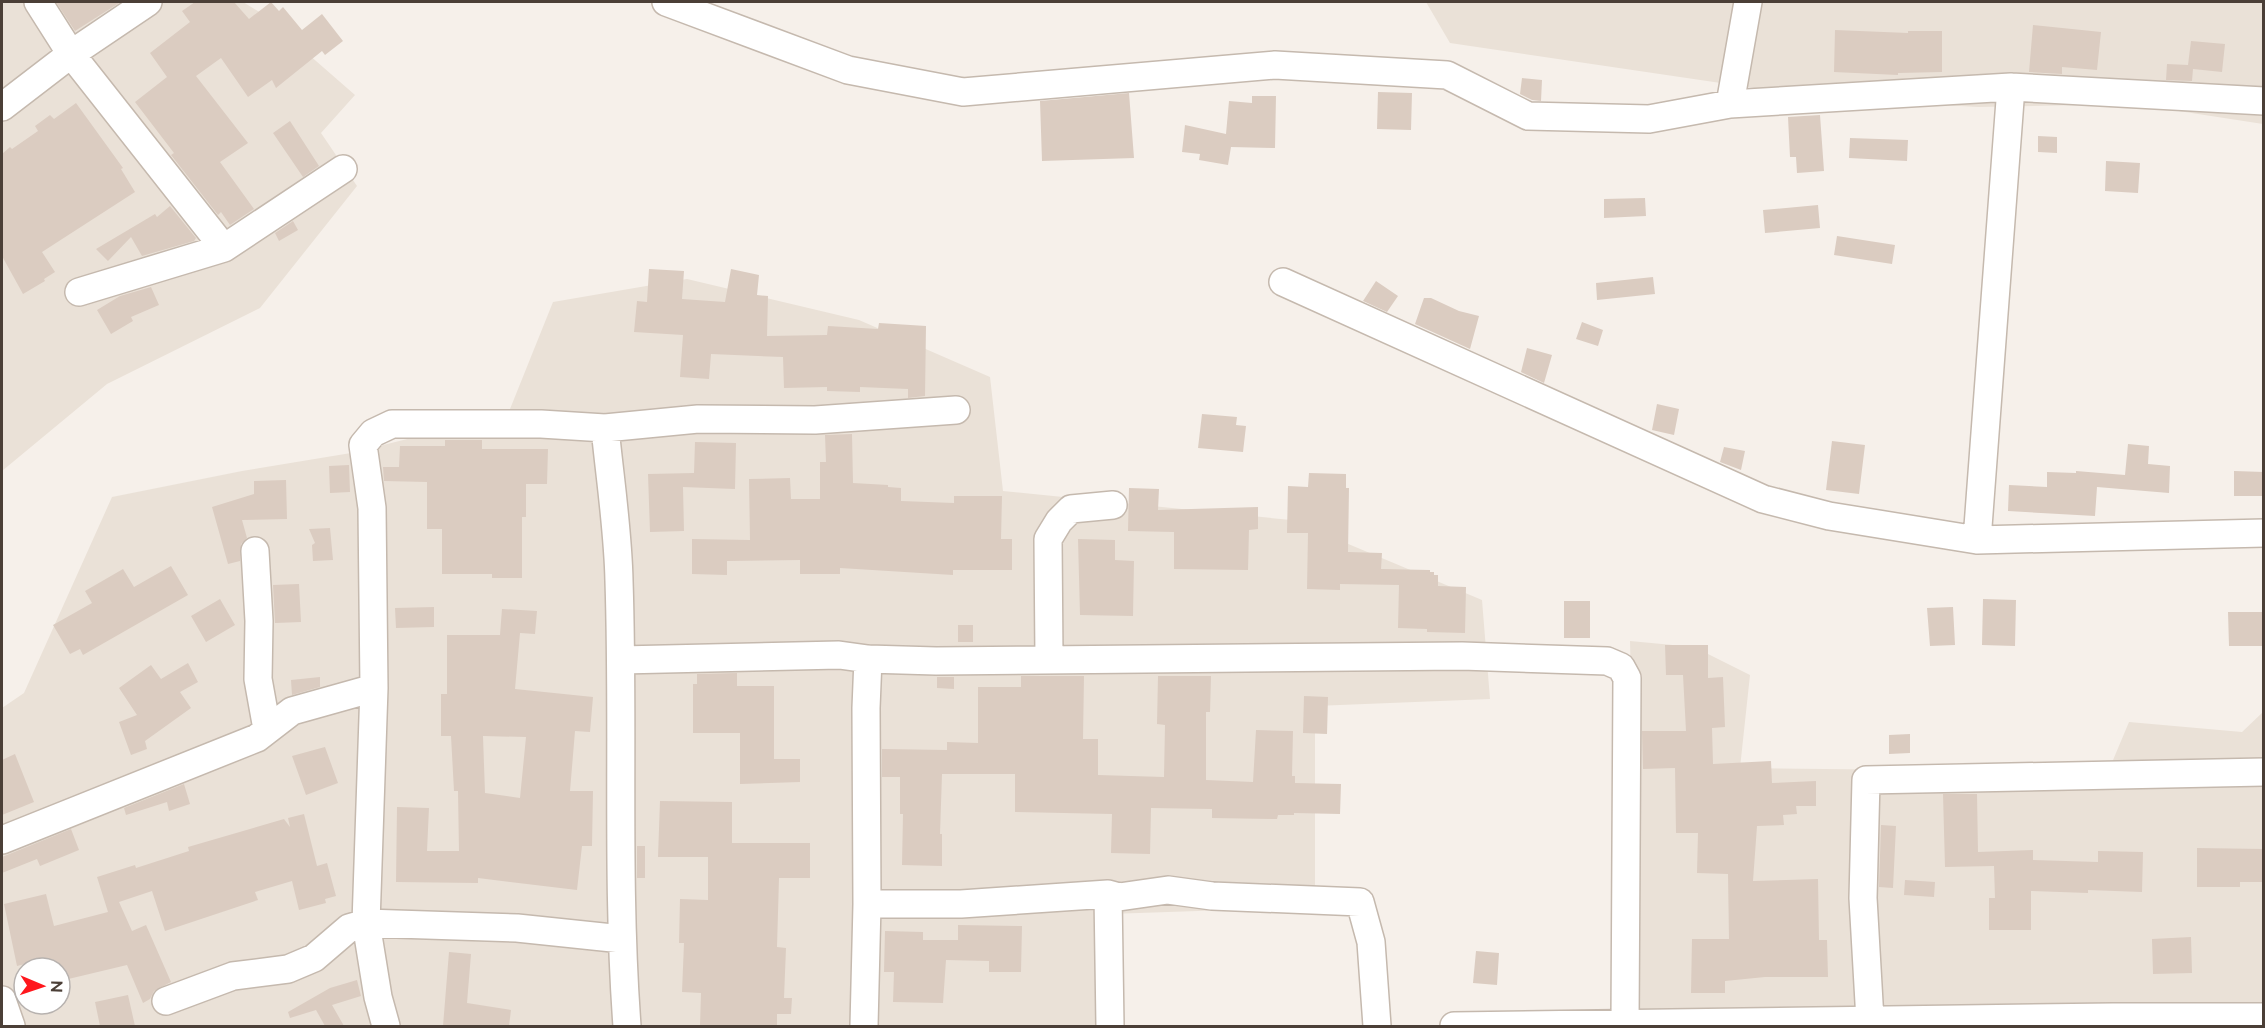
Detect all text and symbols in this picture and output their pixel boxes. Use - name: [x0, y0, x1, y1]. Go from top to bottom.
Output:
- north arrow: [12, 956, 72, 1016]
- text: N: [47, 980, 66, 993]

